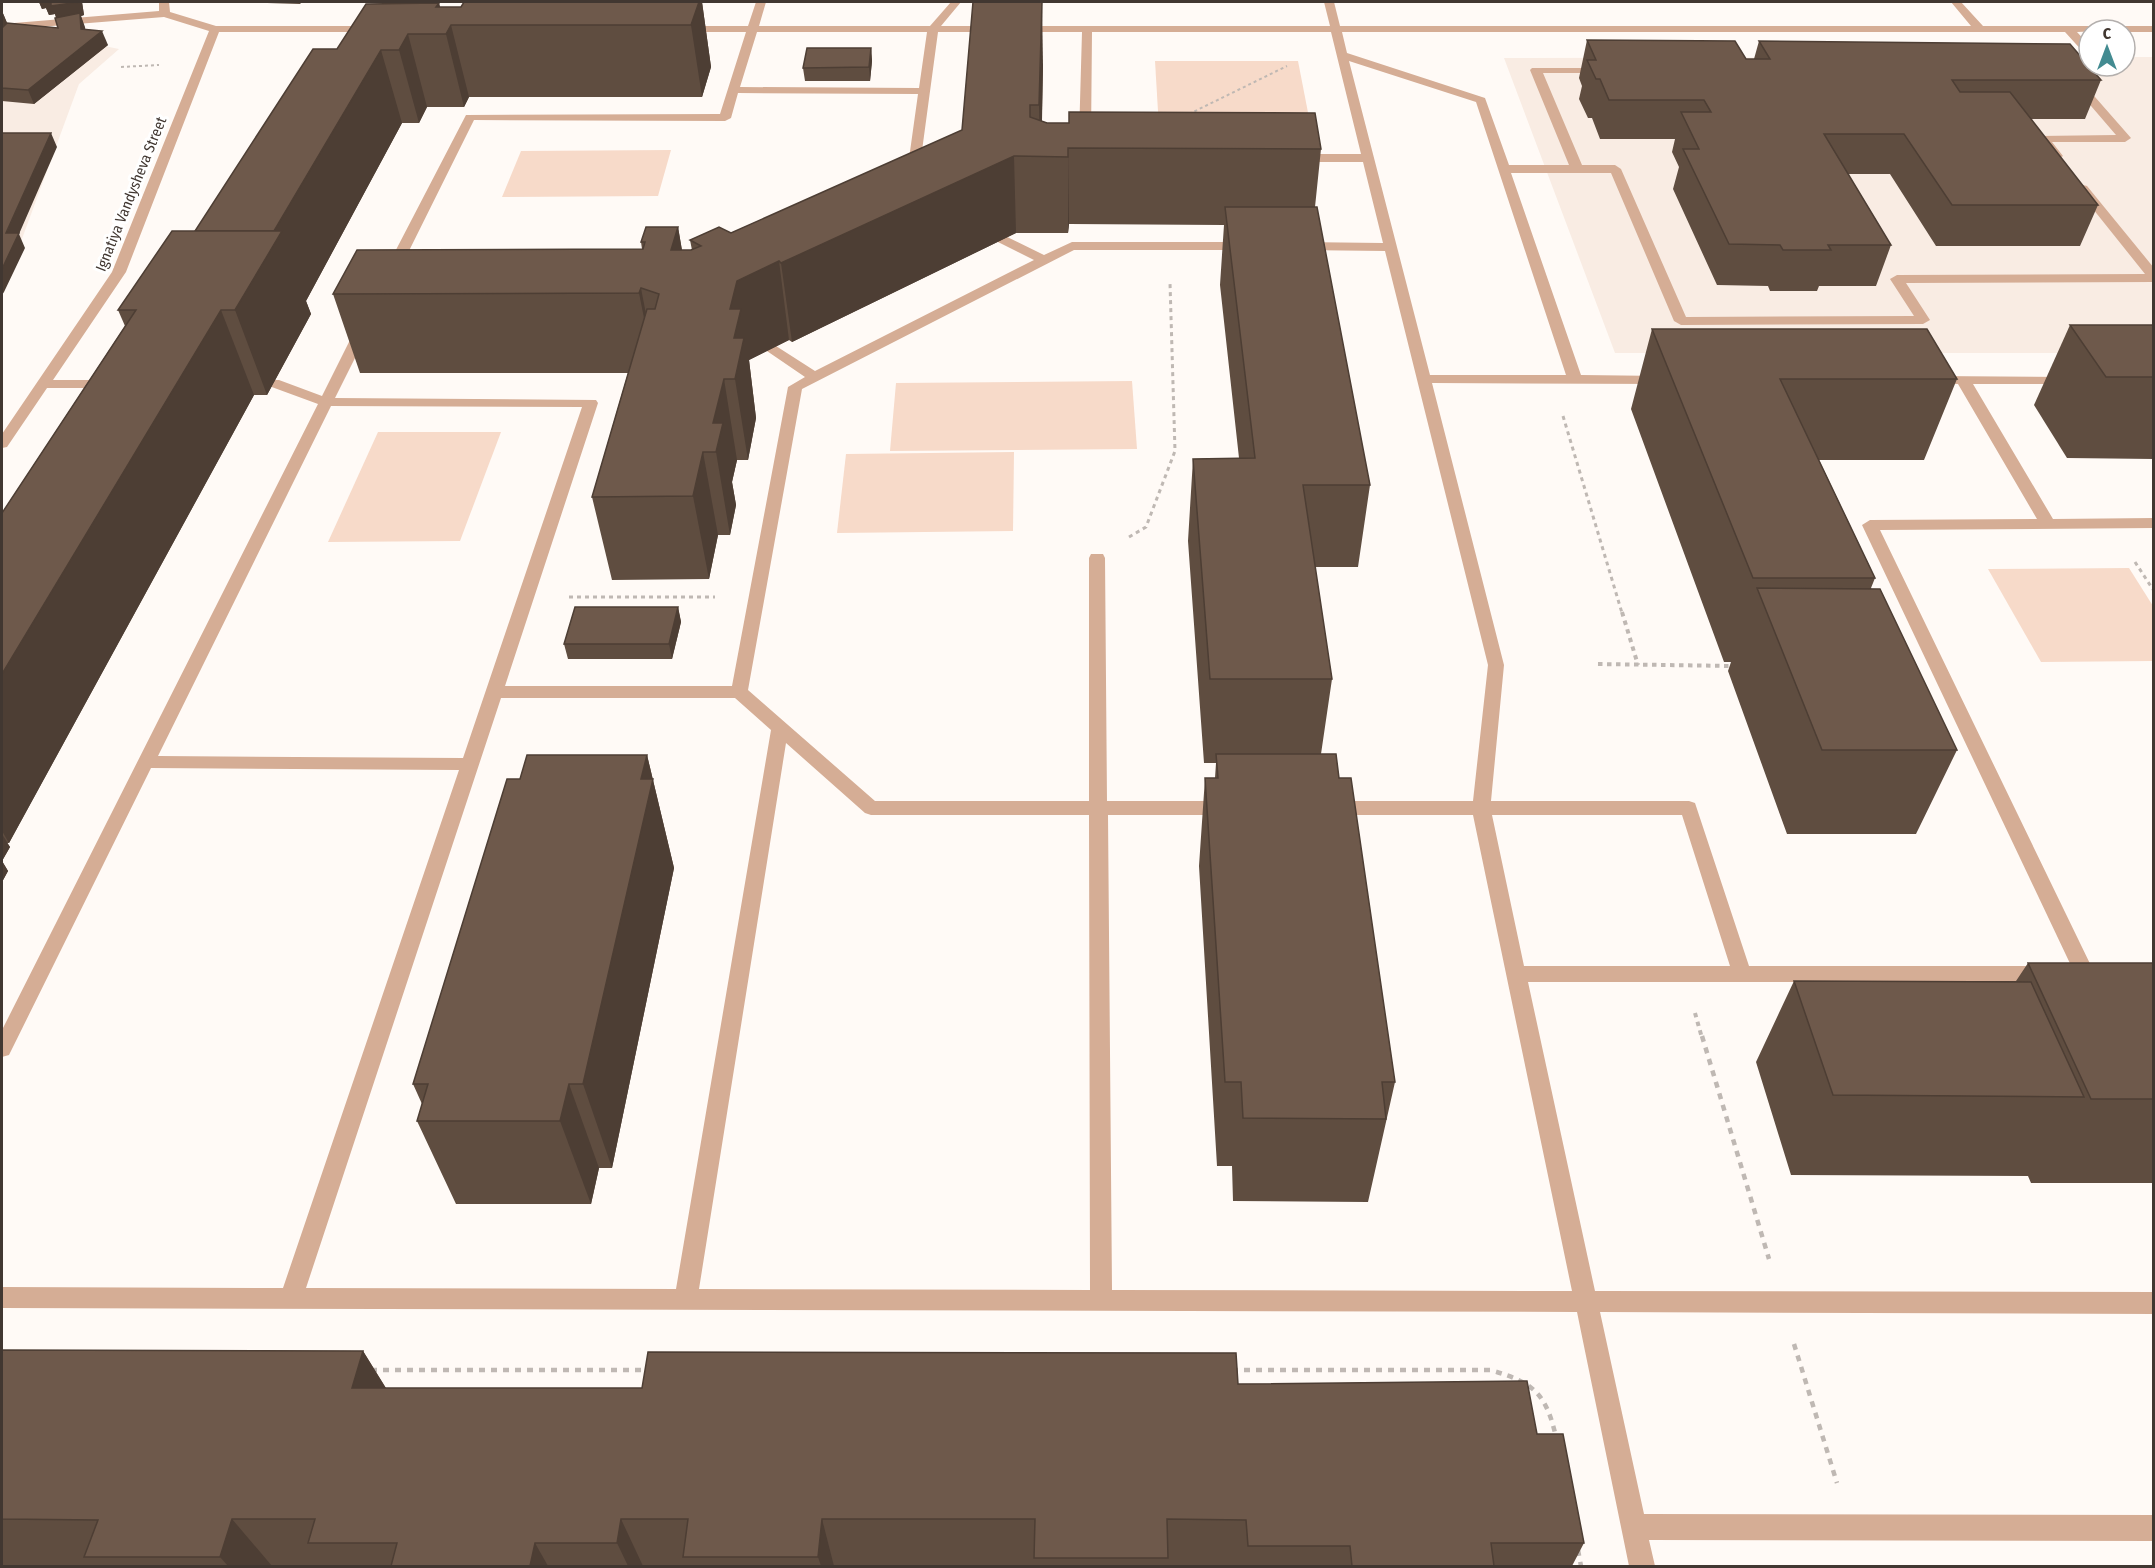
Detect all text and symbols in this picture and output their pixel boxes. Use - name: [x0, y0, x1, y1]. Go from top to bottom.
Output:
- north arrow: [2077, 18, 2137, 78]
- text: С: [2103, 24, 2112, 43]
- street label: Ignatiya Vandysheva Street: [92, 114, 170, 274]

